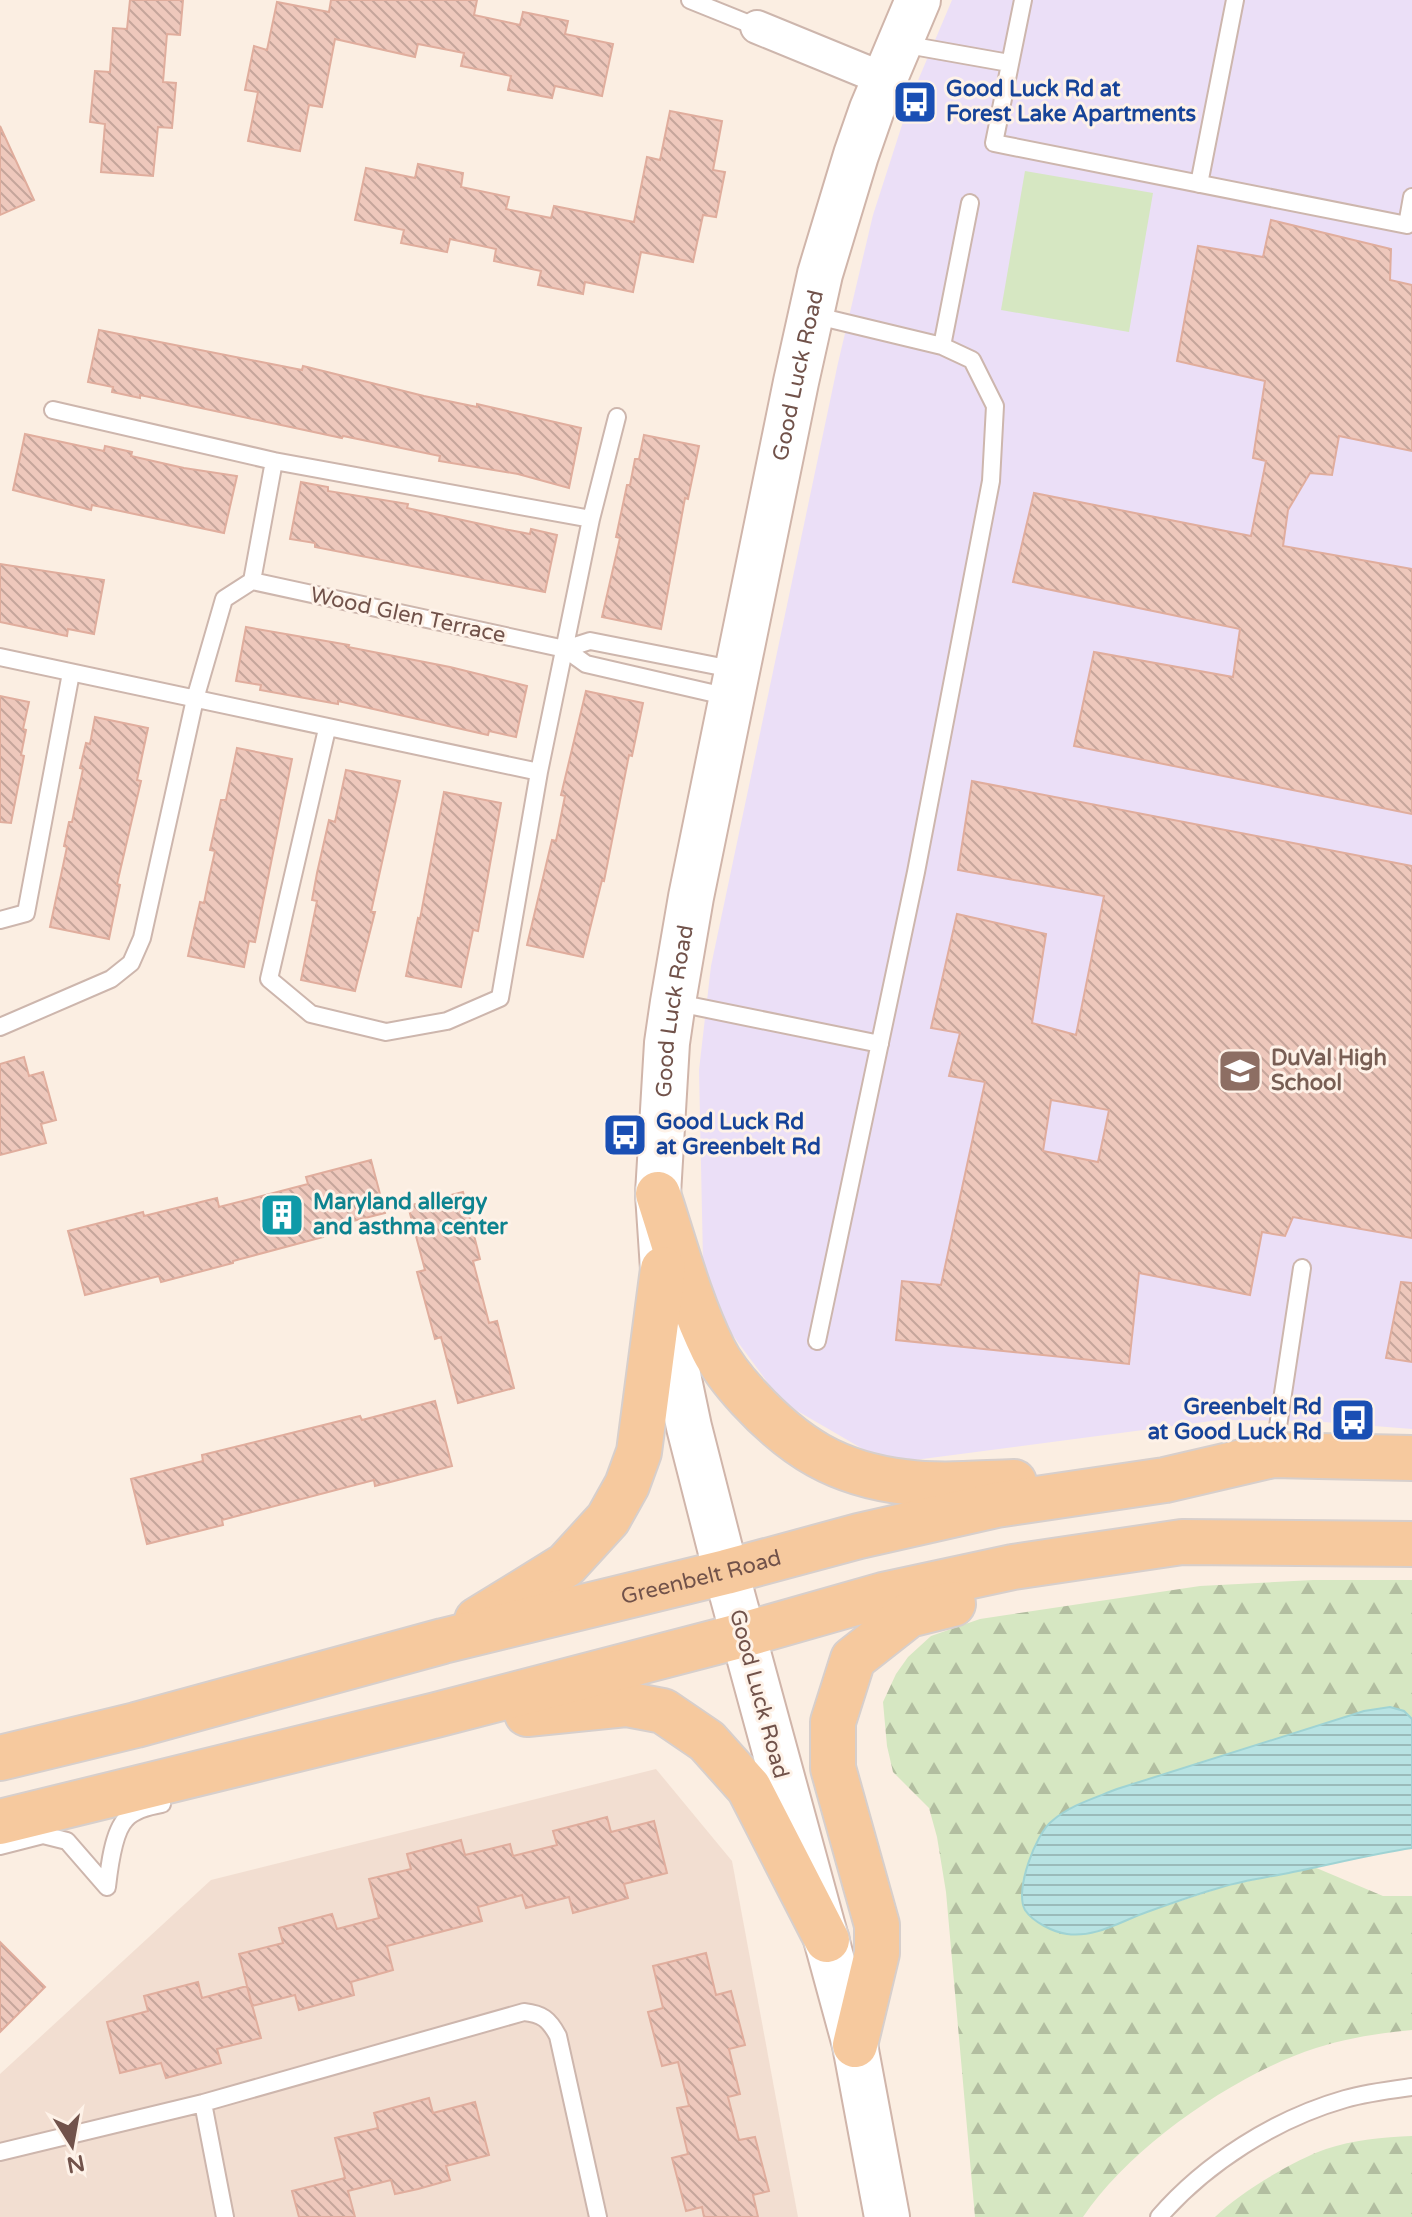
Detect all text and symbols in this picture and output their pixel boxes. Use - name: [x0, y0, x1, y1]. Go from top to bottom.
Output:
- place label: Good Luck Rd at Forest Lake Apartments: [946, 76, 1197, 127]
- bus stop icon: Good Luck Rd at Forest Lake Apartments: [891, 78, 939, 126]
- street label: Good Luck Road: [767, 288, 829, 463]
- street label: Wood Glen Terrace: [308, 582, 508, 648]
- street label: Good Luck Road: [651, 923, 699, 1098]
- place label: DuVal High School: [1271, 1045, 1387, 1096]
- school or university icon: DuVal High School: [1216, 1047, 1264, 1095]
- place label: Good Luck Rd at Greenbelt Rd: [656, 1109, 821, 1160]
- bus stop icon: Good Luck Rd at Greenbelt Rd: [601, 1111, 649, 1159]
- place label: Maryland allergy and asthma center: [313, 1189, 508, 1240]
- building icon: Maryland allergy and asthma center: [258, 1191, 306, 1239]
- place label: Greenbelt Rd at Good Luck Rd: [1148, 1394, 1322, 1445]
- bus stop icon: Greenbelt Rd at Good Luck Rd: [1329, 1396, 1377, 1444]
- street label: Greenbelt Road: [618, 1545, 784, 1610]
- street label: Good Luck Road: [724, 1607, 794, 1781]
- north arrow: [32, 2105, 112, 2185]
- text: N: [64, 2149, 87, 2178]

